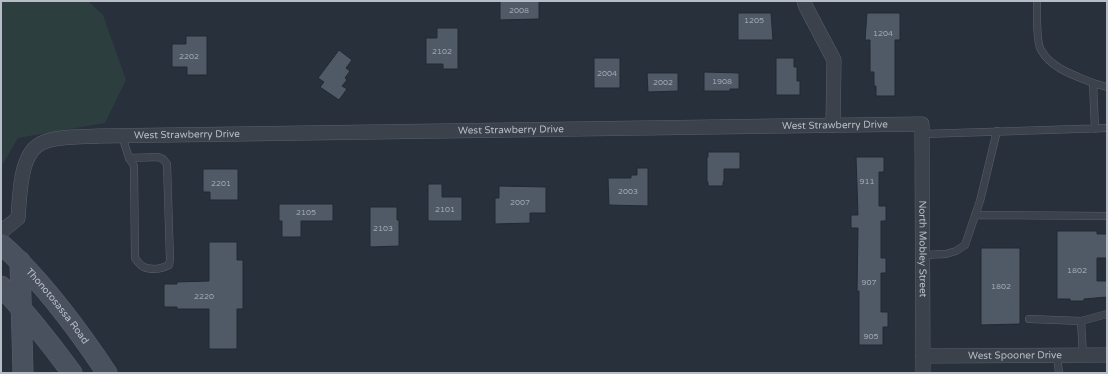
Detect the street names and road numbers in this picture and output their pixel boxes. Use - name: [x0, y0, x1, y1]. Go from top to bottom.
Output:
- street label: West Strawberry Drive: [782, 118, 888, 132]
- street label: West Strawberry Drive: [458, 123, 564, 137]
- street label: West Strawberry Drive: [134, 128, 240, 141]
- street label: North Mobley Street: [916, 200, 929, 298]
- street label: Thonotosassa Road: [23, 266, 91, 346]
- street label: West Spooner Drive: [968, 349, 1062, 362]

